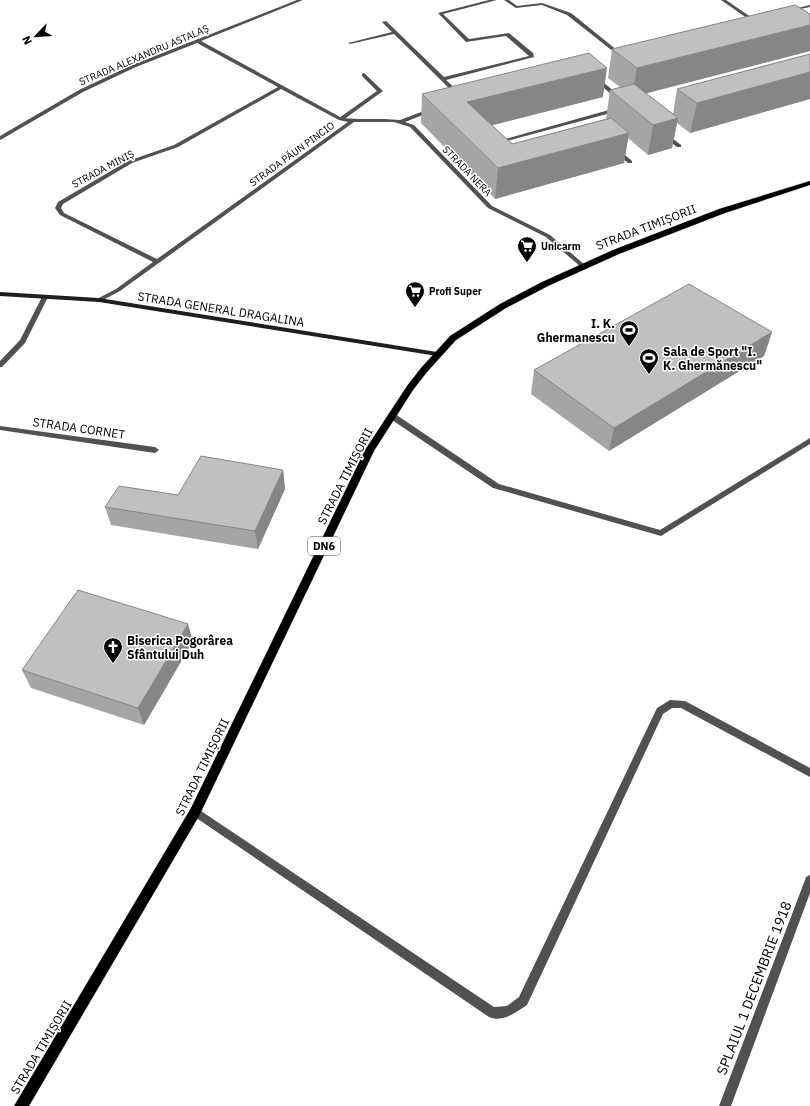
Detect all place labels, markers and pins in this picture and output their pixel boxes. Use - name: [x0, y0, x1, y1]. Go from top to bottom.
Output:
- supermarket icon: Unicarm: [516, 235, 538, 263]
- place label: Unicarm: [541, 240, 581, 253]
- supermarket icon: Profi Super: [404, 280, 426, 308]
- place label: Profi Super: [429, 285, 482, 298]
- place label: I. K. Ghermanescu: [537, 316, 615, 345]
- sports icon: I. K. Ghermanescu: [618, 319, 640, 347]
- place label: Sala de Sport "I. K. Ghermănescu": [663, 344, 762, 373]
- sports icon: Sala de Sport "I. K. Ghermănescu": [638, 347, 660, 375]
- place label: Biserica Pogorârea Sfântului Duh: [127, 633, 233, 662]
- church icon: Biserica Pogorârea Sfântului Duh: [102, 636, 124, 664]

